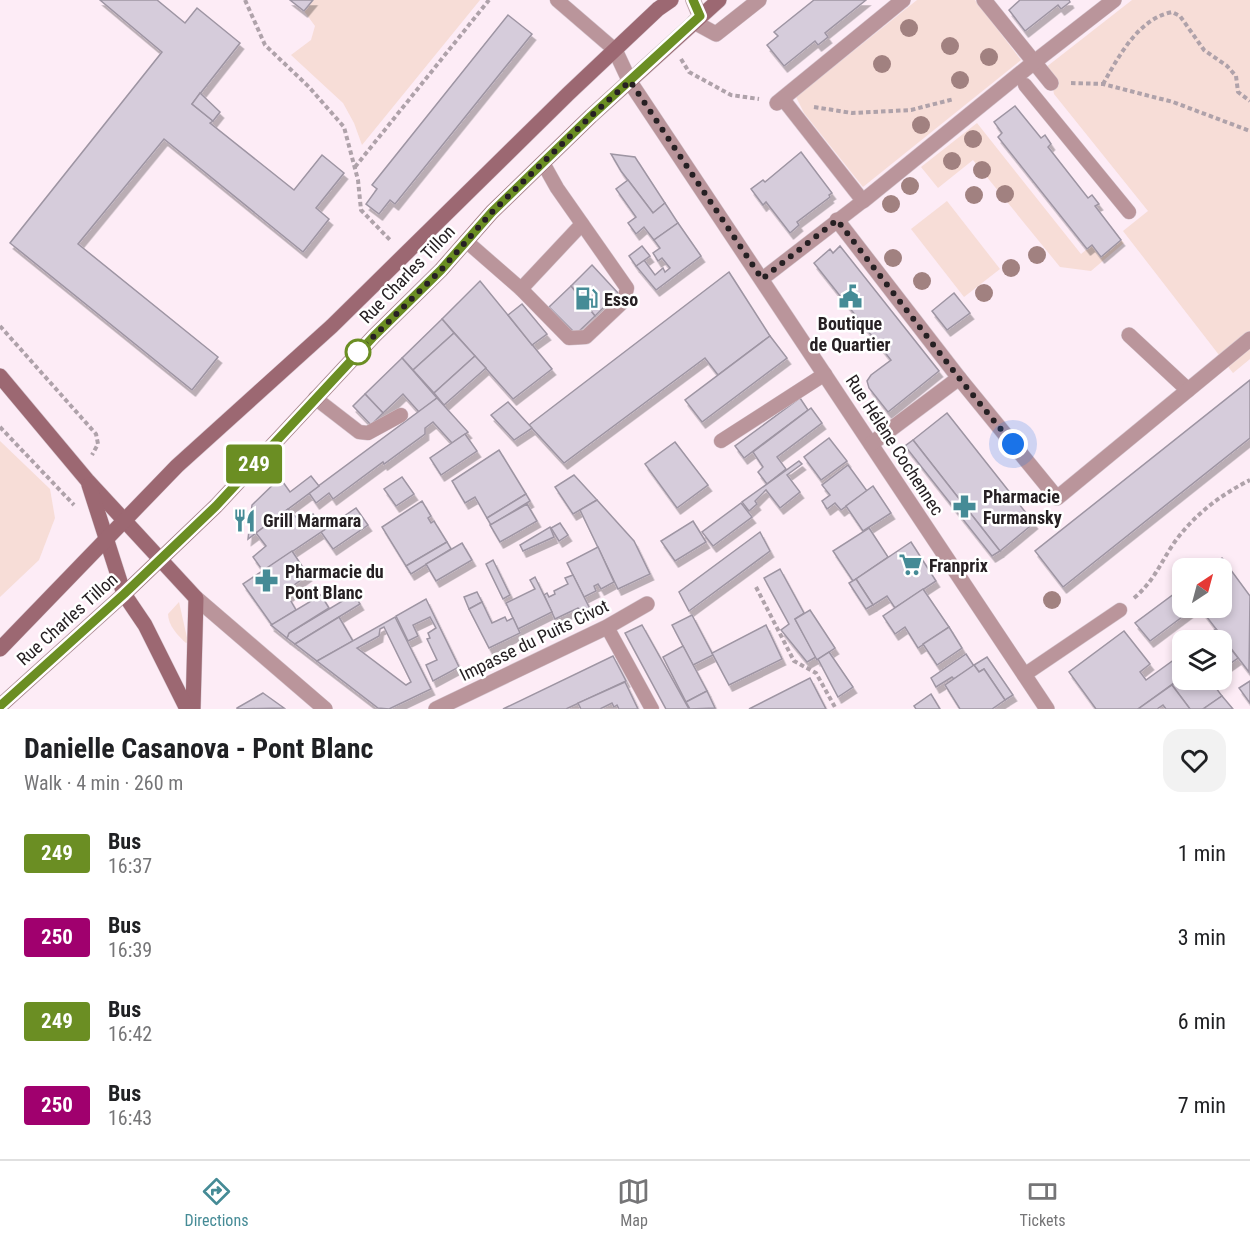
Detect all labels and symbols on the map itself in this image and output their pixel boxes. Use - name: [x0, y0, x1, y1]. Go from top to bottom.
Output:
- street label: Rue Charles Tillon: [355, 221, 459, 327]
- public building icon: Boutique de Quartier: [837, 284, 863, 310]
- fuel station icon: Esso: [573, 286, 599, 312]
- place label: Esso: [604, 289, 638, 310]
- place label: Boutique de Quartier: [810, 313, 890, 355]
- unlabelled marker: [345, 339, 371, 365]
- street label: Rue Hélène Cochennec: [842, 371, 948, 519]
- your location: [998, 429, 1028, 459]
- line badge: 249: [220, 444, 288, 484]
- place label: Pharmacie Furmansky: [983, 486, 1062, 528]
- pharmacy icon: Pharmacie Furmansky: [952, 493, 978, 519]
- restaurant icon: Grill Marmara: [232, 507, 258, 533]
- place label: Grill Marmara: [263, 510, 361, 531]
- supermarket icon: Franprix: [898, 552, 924, 578]
- place label: Franprix: [929, 555, 988, 576]
- north arrow: [1172, 558, 1232, 618]
- place label: Pharmacie du Pont Blanc: [285, 561, 384, 603]
- street label: Rue Charles Tillon: [12, 568, 122, 670]
- pharmacy icon: Pharmacie du Pont Blanc: [254, 568, 280, 594]
- street label: Impasse du Puits Civot: [456, 595, 612, 685]

